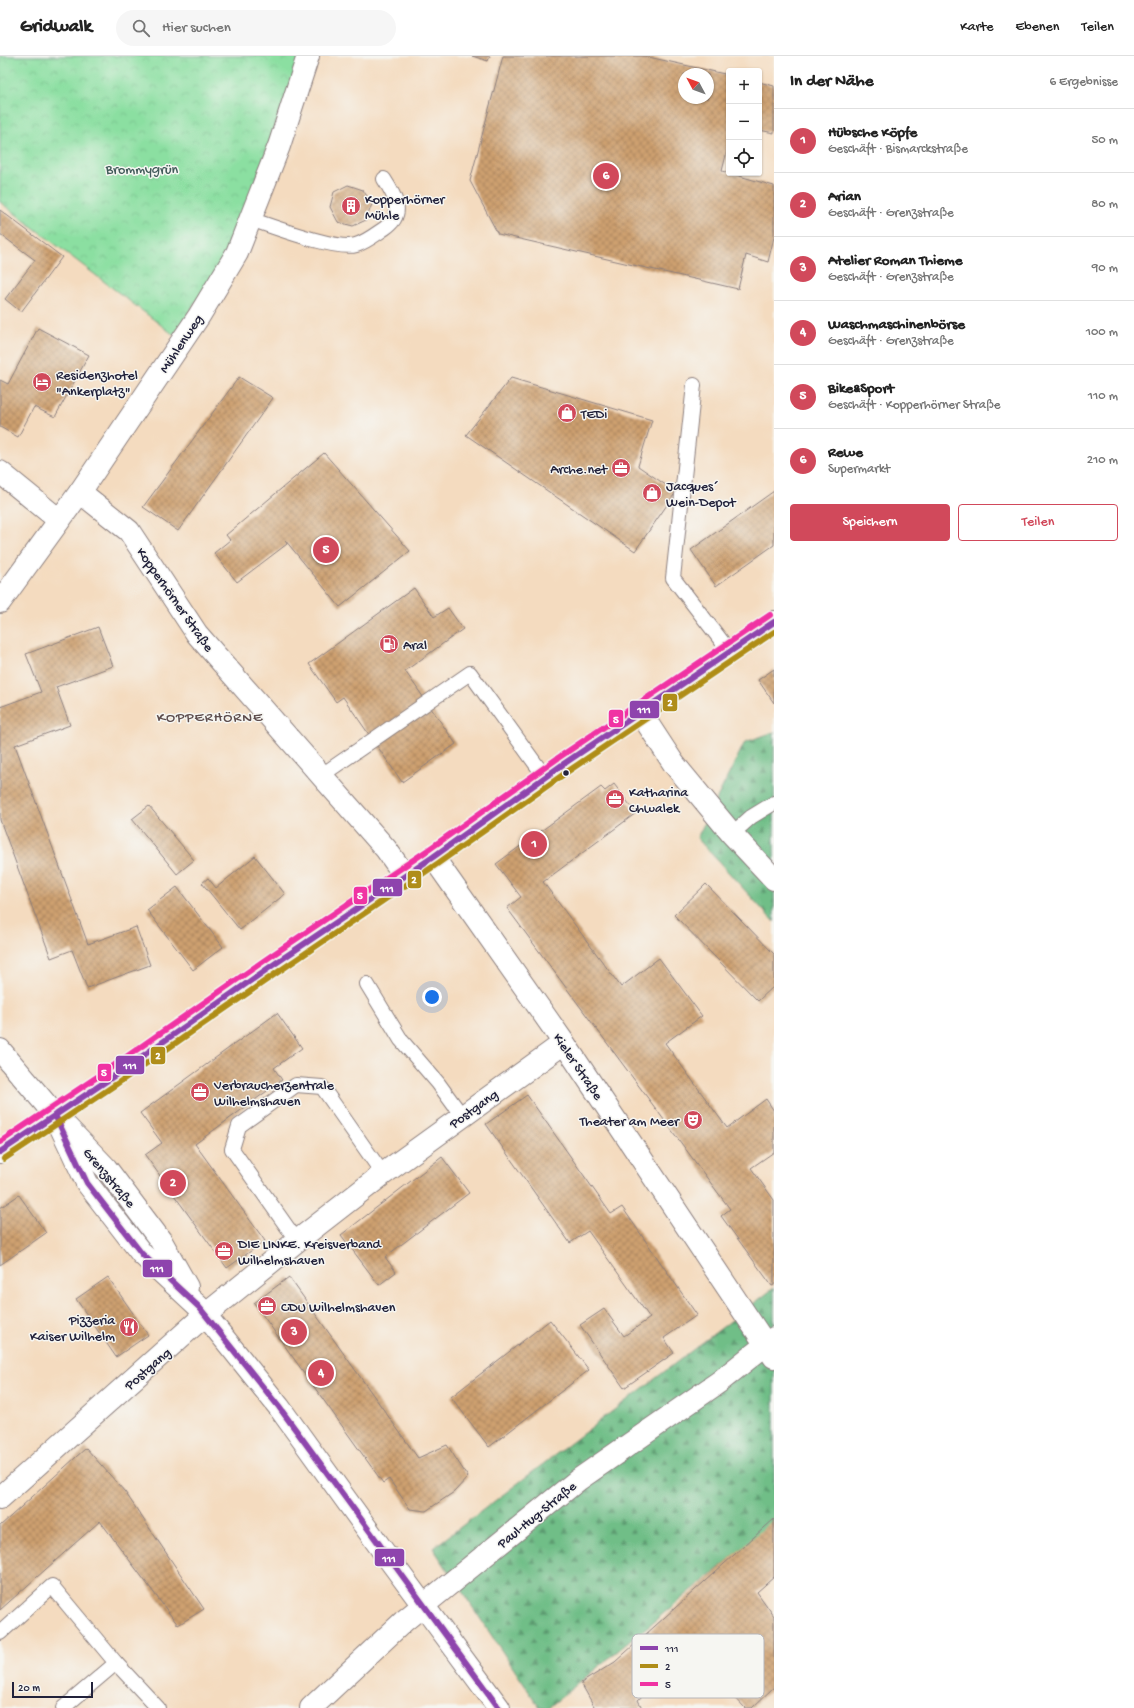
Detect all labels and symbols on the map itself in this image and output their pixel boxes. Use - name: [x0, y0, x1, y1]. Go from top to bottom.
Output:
- north arrow: [678, 68, 714, 104]
- pin: 6: [593, 161, 619, 191]
- park label: Brommygrün: [105, 162, 178, 179]
- place label: Kopperhörner Mühle: [365, 192, 446, 225]
- building icon: Kopperhörner Mühle: [340, 195, 362, 217]
- street label: Mühlenweg: [156, 312, 208, 377]
- place label: Residenzhotel "Ankerplatz": [56, 368, 138, 401]
- hotel icon: Residenzhotel "Ankerplatz": [31, 371, 53, 393]
- shop icon: TEDi: [556, 402, 578, 424]
- place label: TEDi: [580, 407, 607, 424]
- office icon: Arche.net: [610, 457, 632, 479]
- place label: Arche.net: [550, 462, 608, 479]
- place label: Jacques´ Wein-Depot: [666, 479, 737, 512]
- shop icon: Jacques´ Wein-Depot: [641, 482, 663, 504]
- pin: 5: [313, 535, 339, 565]
- street label: Kopperhörner Straße: [132, 545, 217, 657]
- fuel station icon: Aral: [378, 633, 400, 655]
- place label: Aral: [403, 638, 427, 655]
- line badge: 2: [662, 693, 678, 712]
- text: 2: [667, 698, 673, 710]
- line badge: 111: [629, 700, 660, 719]
- text: 111: [636, 705, 651, 717]
- district label: KOPPERHÖRNE: [157, 709, 263, 727]
- line badge: 5: [608, 709, 624, 728]
- text: 5: [613, 715, 619, 727]
- unlabelled marker: [561, 768, 571, 778]
- place label: Katharina Chwalek: [629, 785, 689, 818]
- office icon: Katharina Chwalek: [604, 788, 626, 810]
- pin: 1: [521, 829, 547, 859]
- line badge: 2: [407, 870, 422, 889]
- text: 2: [411, 875, 417, 887]
- line badge: 111: [372, 878, 403, 897]
- text: 111: [379, 884, 394, 896]
- line badge: 5: [353, 886, 368, 905]
- text: 5: [357, 891, 363, 903]
- your location: [422, 987, 442, 1007]
- street label: Kieler Straße: [548, 1031, 606, 1105]
- line badge: 2: [150, 1046, 166, 1065]
- text: 2: [155, 1051, 161, 1063]
- line badge: 111: [115, 1055, 145, 1075]
- text: 111: [122, 1061, 137, 1073]
- line badge: 5: [97, 1063, 112, 1082]
- text: 5: [101, 1068, 107, 1080]
- place label: Verbraucherzentrale Wilhelmshaven: [213, 1078, 335, 1111]
- office icon: Verbraucherzentrale Wilhelmshaven: [189, 1081, 211, 1103]
- street label: Postgang: [446, 1087, 502, 1134]
- theatre icon: Theater am Meer: [682, 1109, 704, 1131]
- place label: Theater am Meer: [579, 1114, 680, 1131]
- street label: Grenzstraße: [78, 1145, 139, 1213]
- pin: 2: [160, 1168, 186, 1198]
- place label: DIE LINKE. Kreisverband Wilhelmshaven: [237, 1237, 383, 1270]
- office icon: DIE LINKE. Kreisverband Wilhelmshaven: [213, 1240, 235, 1262]
- line badge: 111: [142, 1259, 173, 1278]
- text: 111: [149, 1264, 164, 1276]
- office icon: CDU Wilhelmshaven: [256, 1295, 278, 1317]
- place label: CDU Wilhelmshaven: [281, 1300, 396, 1317]
- place label: Pizzeria Kaiser Wilhelm: [30, 1313, 116, 1346]
- restaurant icon: Pizzeria Kaiser Wilhelm: [118, 1316, 140, 1338]
- pin: 3: [281, 1317, 307, 1347]
- street label: Postgang: [121, 1345, 175, 1395]
- pin: 4: [308, 1358, 334, 1388]
- street label: Paul-Hug-Straße: [494, 1478, 581, 1554]
- line badge: 111: [374, 1548, 405, 1567]
- text: 111: [381, 1554, 396, 1566]
- legend: [632, 1634, 764, 1698]
- text: 111: [664, 1644, 678, 1656]
- text: 2: [665, 1662, 671, 1674]
- scale bar: [12, 1680, 93, 1699]
- text: 5: [665, 1680, 671, 1692]

